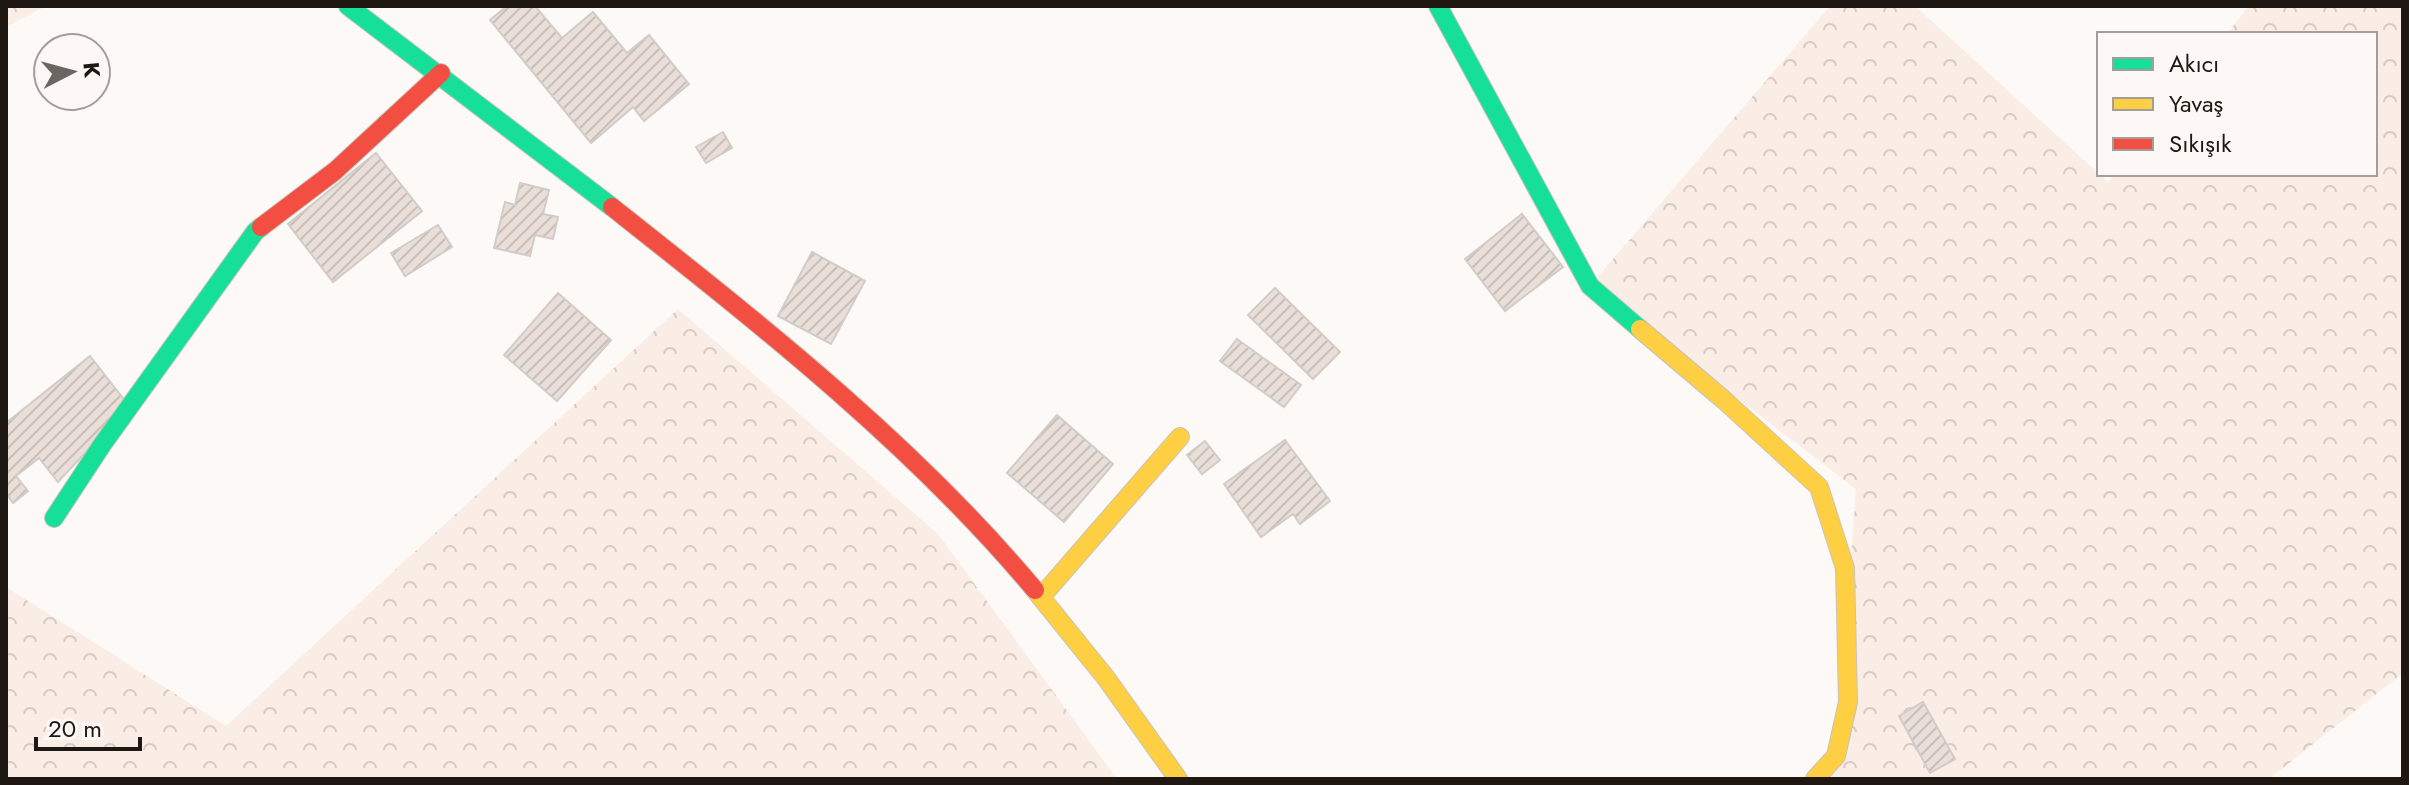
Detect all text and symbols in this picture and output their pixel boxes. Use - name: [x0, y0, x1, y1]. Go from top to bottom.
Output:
- north arrow: [32, 32, 112, 112]
- legend: [2097, 32, 2377, 176]
- text: Akıcı: [2169, 46, 2219, 81]
- text: K: [75, 61, 109, 80]
- text: Yavaş: [2169, 86, 2223, 121]
- text: Sıkışık: [2169, 126, 2232, 161]
- scale bar: [36, 701, 140, 751]
- text: 20 m: [48, 711, 102, 746]

